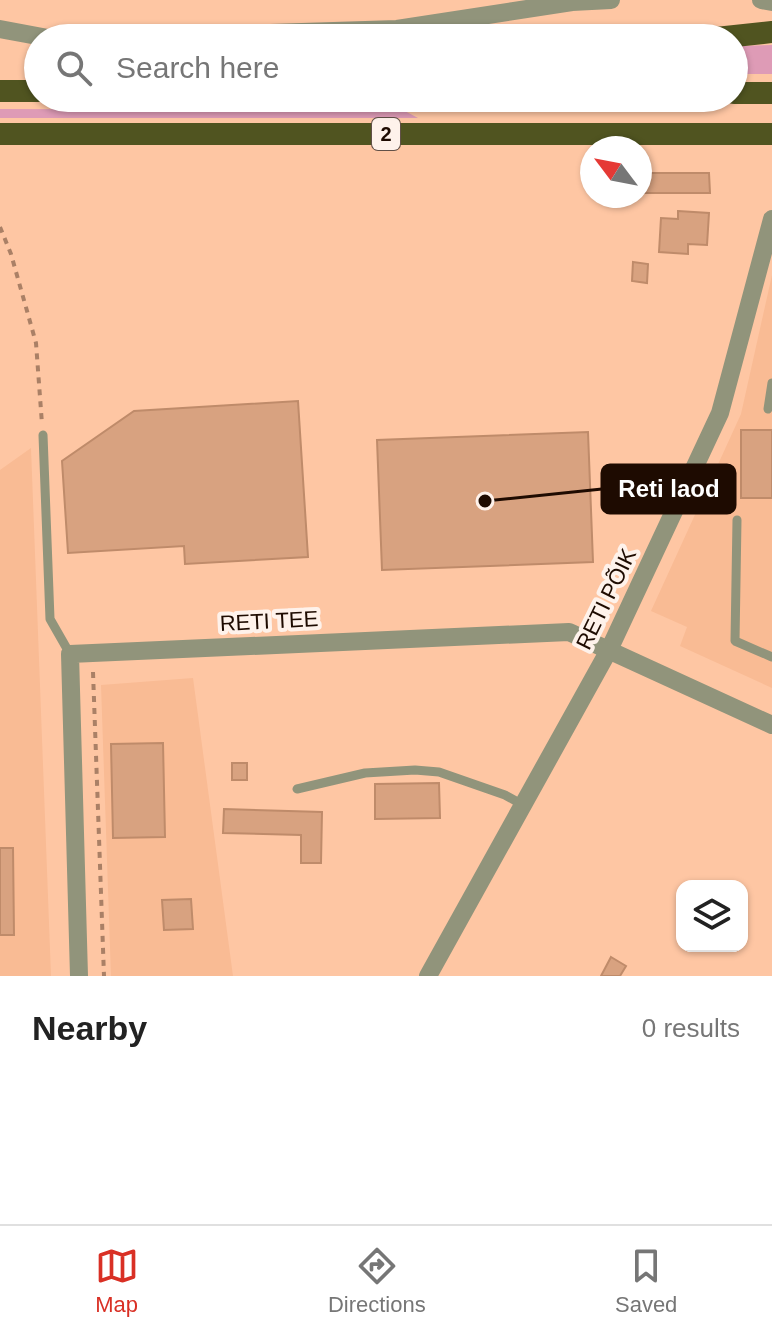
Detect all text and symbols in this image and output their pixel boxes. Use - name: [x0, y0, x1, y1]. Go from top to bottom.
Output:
- search box: [24, 24, 748, 112]
- icon: search: [52, 46, 96, 90]
- text: Search here: [116, 51, 279, 84]
- road number: 2: [372, 118, 400, 150]
- north arrow: [580, 136, 652, 208]
- callout: Reti laod: [602, 465, 735, 513]
- text: Reti laod: [618, 475, 720, 502]
- street label: RETI PÕIK: [571, 544, 641, 653]
- street label: RETI TEE: [219, 606, 319, 636]
- map controls: [676, 880, 748, 952]
- button: layers: [676, 880, 748, 952]
- text: Nearby: [32, 1009, 147, 1047]
- text: 0 results: [642, 1013, 740, 1043]
- tab: Map: [95, 1244, 139, 1318]
- tab: Directions: [328, 1244, 426, 1318]
- tab: Saved: [615, 1244, 677, 1318]

